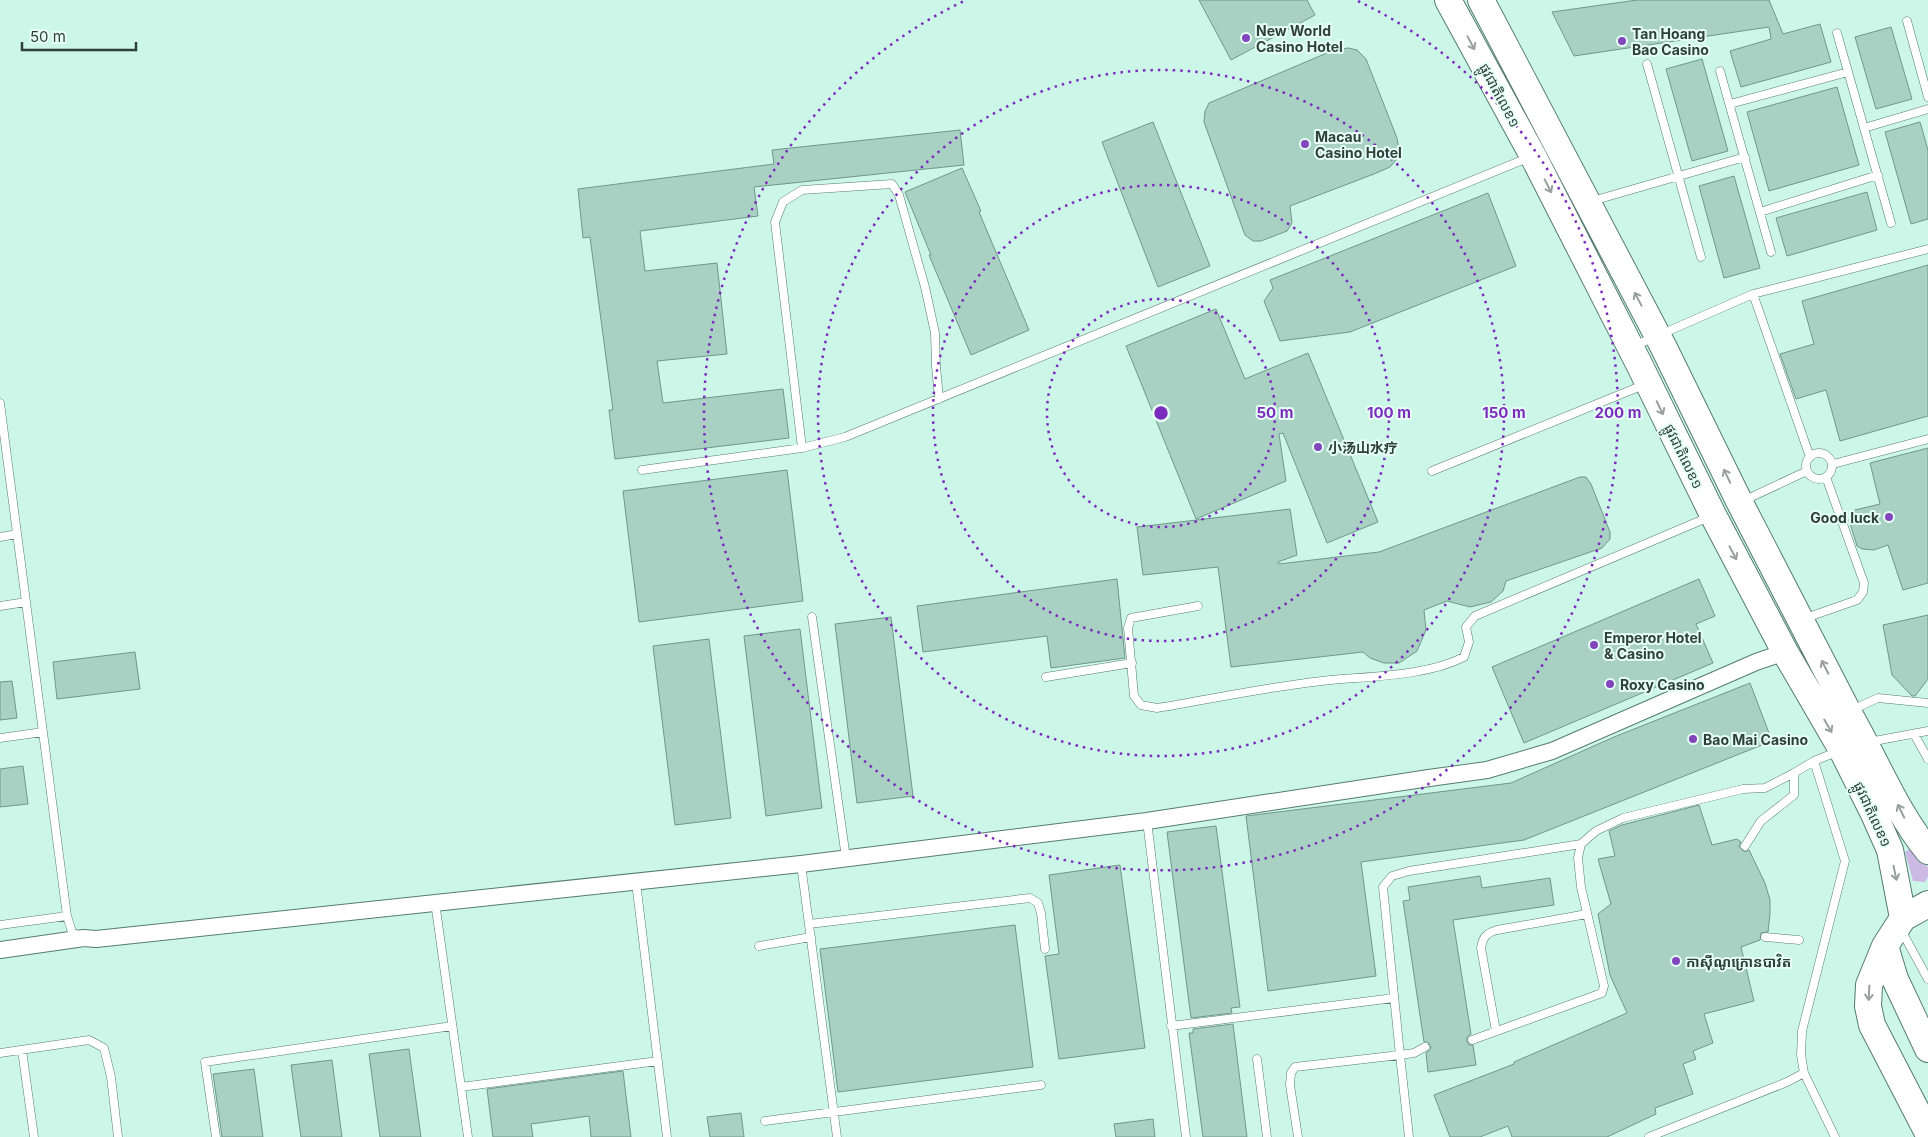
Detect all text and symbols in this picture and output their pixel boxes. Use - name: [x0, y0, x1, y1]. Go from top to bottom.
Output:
- scale bar: [22, 20, 136, 52]
- place label: New World Casino Hotel: [1256, 22, 1343, 55]
- place label: Tan Hoang Bao Casino: [1632, 25, 1709, 58]
- text: 50 m: [30, 27, 66, 46]
- marker: New World Casino Hotel: [1240, 32, 1252, 44]
- one-way arrow: [1467, 35, 1477, 50]
- marker: Tan Hoang Bao Casino: [1616, 35, 1628, 47]
- street label: ផ្លូវជាតិលេខ១: [1472, 60, 1524, 132]
- place label: Macau Casino Hotel: [1315, 128, 1402, 161]
- marker: Macau Casino Hotel: [1299, 138, 1311, 150]
- one-way arrow: [1544, 178, 1553, 193]
- one-way arrow: [1633, 292, 1642, 307]
- one-way arrow: [1655, 400, 1665, 415]
- text: 50 m: [1257, 403, 1293, 422]
- text: 100 m: [1367, 403, 1411, 422]
- text: 150 m: [1482, 403, 1526, 422]
- text: 200 m: [1595, 403, 1641, 422]
- centre of rings: [1152, 404, 1170, 422]
- street label: ផ្លូវជាតិលេខ១: [1657, 421, 1707, 493]
- place label: 小汤山水疗: [1328, 439, 1398, 456]
- marker: 小汤山水疗: [1312, 441, 1324, 453]
- one-way arrow: [1722, 468, 1732, 483]
- place label: Good luck: [1810, 509, 1880, 526]
- marker: Good luck: [1883, 511, 1895, 523]
- one-way arrow: [1728, 545, 1738, 559]
- place label: Emperor Hotel & Casino: [1604, 629, 1702, 662]
- marker: Emperor Hotel & Casino: [1588, 639, 1600, 651]
- one-way arrow: [1820, 659, 1830, 674]
- place label: Roxy Casino: [1620, 676, 1705, 693]
- marker: Roxy Casino: [1604, 678, 1616, 690]
- one-way arrow: [1823, 718, 1833, 732]
- place label: Bao Mai Casino: [1703, 731, 1808, 748]
- marker: Bao Mai Casino: [1687, 733, 1699, 745]
- street label: ផ្លូវជាតិលេខ១: [1847, 779, 1896, 851]
- one-way arrow: [1896, 803, 1906, 818]
- one-way arrow: [1891, 864, 1900, 880]
- place label: កាស៊ីណូក្រោនបាវិត: [1686, 953, 1791, 971]
- marker: កាស៊ីណូក្រោនបាវិត: [1670, 955, 1682, 967]
- one-way arrow: [1864, 985, 1873, 1001]

